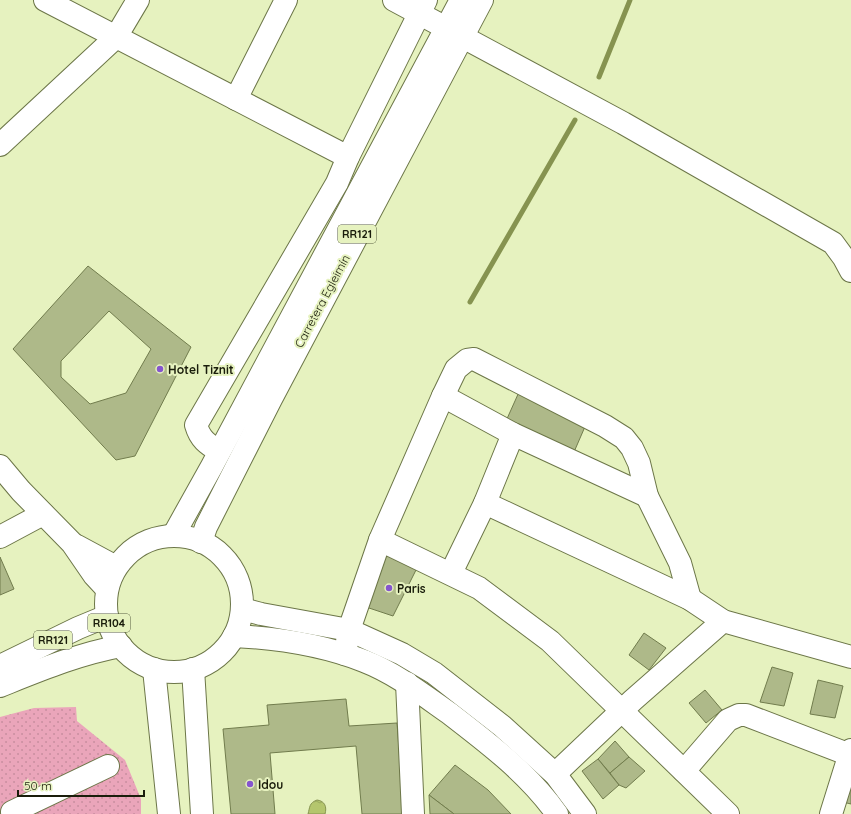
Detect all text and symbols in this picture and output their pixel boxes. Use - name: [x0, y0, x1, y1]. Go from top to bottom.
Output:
- road number: RR121: [338, 225, 376, 243]
- street label: Carretera Egleimín: [291, 252, 353, 350]
- place label: Hotel Tiznit: [168, 362, 234, 377]
- marker: Hotel Tiznit: [155, 364, 165, 374]
- place label: Paris: [397, 581, 426, 596]
- marker: Paris: [384, 583, 394, 593]
- road number: RR104: [88, 614, 130, 632]
- road number: RR121: [34, 631, 72, 649]
- scale bar: [18, 772, 144, 798]
- place label: Idou: [258, 777, 283, 792]
- text: 50 m: [24, 778, 52, 793]
- marker: Idou: [245, 779, 255, 789]

